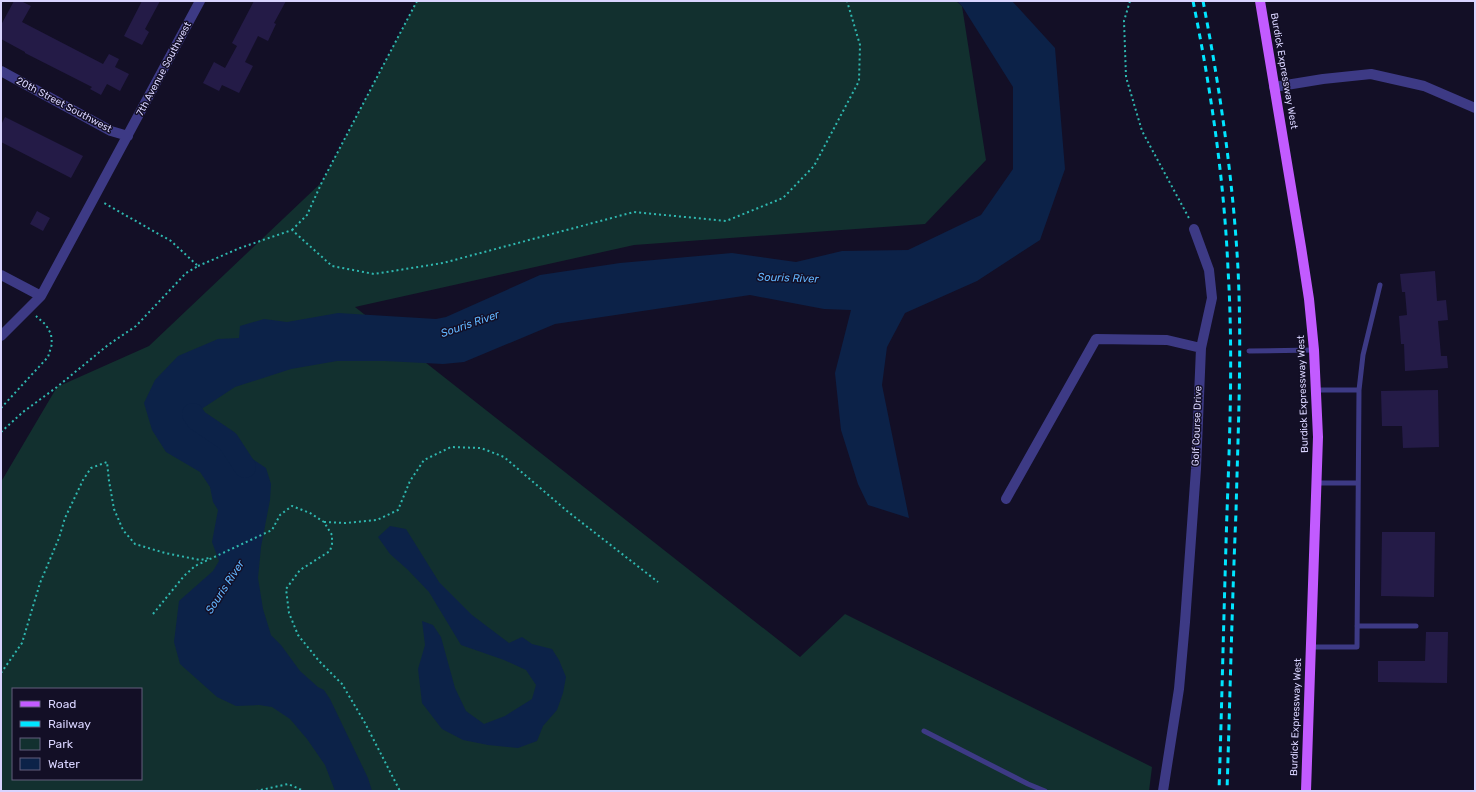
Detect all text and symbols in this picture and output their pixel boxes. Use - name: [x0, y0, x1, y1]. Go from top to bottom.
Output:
- street label: Burdick Expressway West: [1268, 12, 1300, 130]
- street label: 7th Avenue Southwest: [134, 20, 194, 118]
- street label: 20th Street Southwest: [14, 75, 114, 135]
- water label: Souris River: [757, 270, 820, 286]
- water label: Souris River: [439, 308, 502, 340]
- street label: Burdick Expressway West: [1295, 335, 1311, 453]
- street label: Golf Course Drive: [1190, 385, 1204, 466]
- water label: Souris River: [203, 557, 248, 616]
- street label: Burdick Expressway West: [1288, 658, 1304, 776]
- legend: [12, 688, 142, 780]
- text: Road: [48, 697, 76, 711]
- text: Railway: [48, 717, 91, 731]
- text: Park: [48, 737, 74, 751]
- text: Water: [48, 757, 80, 771]

